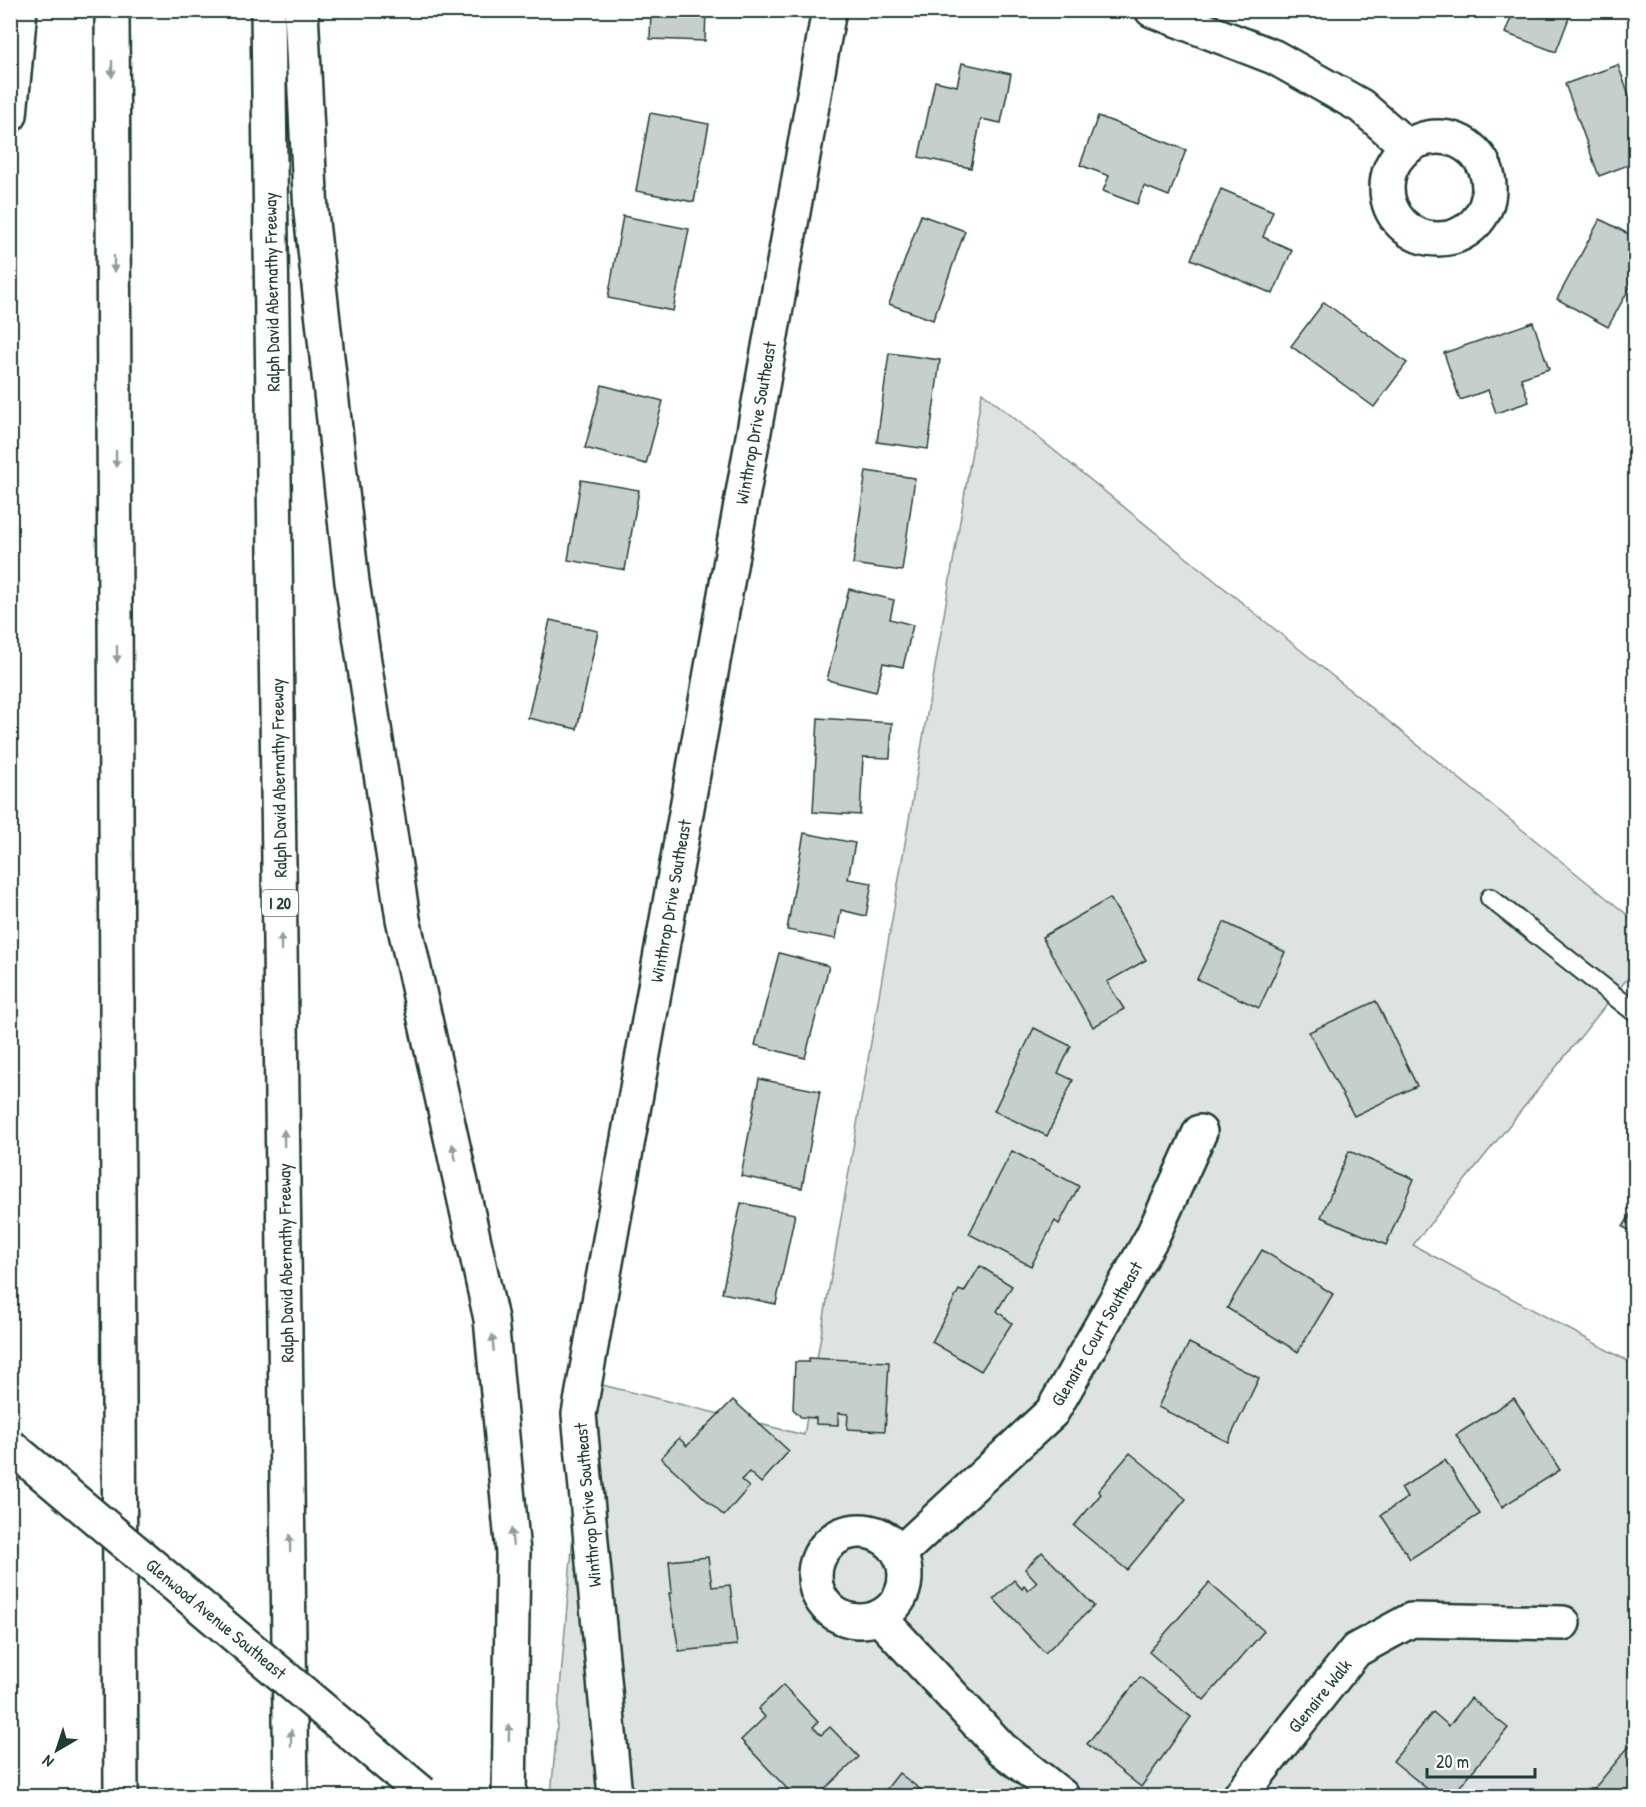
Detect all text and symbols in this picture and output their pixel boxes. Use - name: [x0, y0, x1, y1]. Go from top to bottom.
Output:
- one-way arrow: [108, 59, 117, 78]
- street label: Ralph David Abernathy Freeway: [257, 192, 286, 392]
- one-way arrow: [109, 254, 119, 273]
- street label: Winthrop Drive Southeast: [729, 339, 782, 506]
- one-way arrow: [111, 449, 121, 468]
- one-way arrow: [112, 644, 122, 663]
- street label: Ralph David Abernathy Freeway: [264, 678, 293, 878]
- street label: Winthrop Drive Southeast: [644, 817, 697, 984]
- road number: I 20: [262, 890, 298, 916]
- one-way arrow: [276, 934, 286, 953]
- one-way arrow: [279, 1129, 289, 1148]
- one-way arrow: [449, 1143, 458, 1162]
- street label: Ralph David Abernathy Freeway: [271, 1163, 300, 1363]
- street label: Glenaire Court Southeast: [1045, 1256, 1149, 1411]
- one-way arrow: [488, 1334, 498, 1353]
- street label: Winthrop Drive Southeast: [568, 1421, 607, 1588]
- one-way arrow: [507, 1528, 516, 1547]
- one-way arrow: [285, 1534, 294, 1553]
- street label: Glenwood Avenue Southeast: [141, 1552, 293, 1685]
- street label: Glenaire Walk: [1282, 1653, 1357, 1738]
- north arrow: [27, 1720, 87, 1780]
- one-way arrow: [504, 1723, 513, 1742]
- one-way arrow: [286, 1729, 296, 1748]
- scale bar: [1427, 1741, 1535, 1779]
- text: 20 m: [1436, 1749, 1469, 1774]
- text: N: [37, 1750, 58, 1773]

